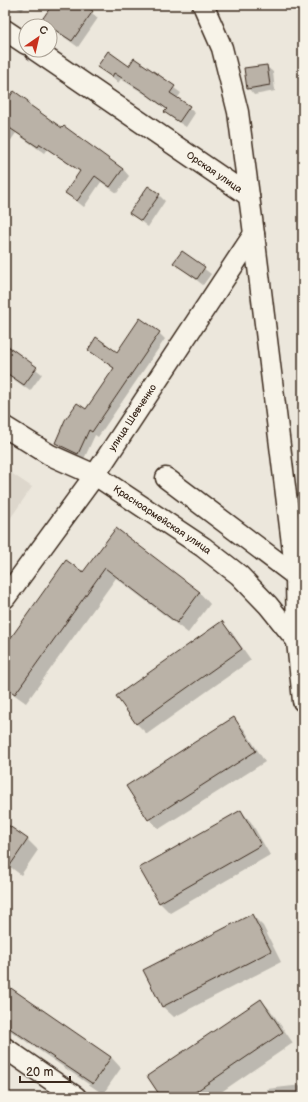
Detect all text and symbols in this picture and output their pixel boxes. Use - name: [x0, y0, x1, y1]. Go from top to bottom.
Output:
- north arrow: [18, 18, 58, 58]
- text: С: [37, 23, 50, 38]
- street label: Орская улица: [184, 149, 244, 196]
- street label: улица Шевченко: [106, 382, 159, 453]
- street label: Красноармейская улица: [111, 483, 214, 557]
- scale bar: [20, 1058, 70, 1084]
- text: 20 m: [26, 1065, 53, 1080]

